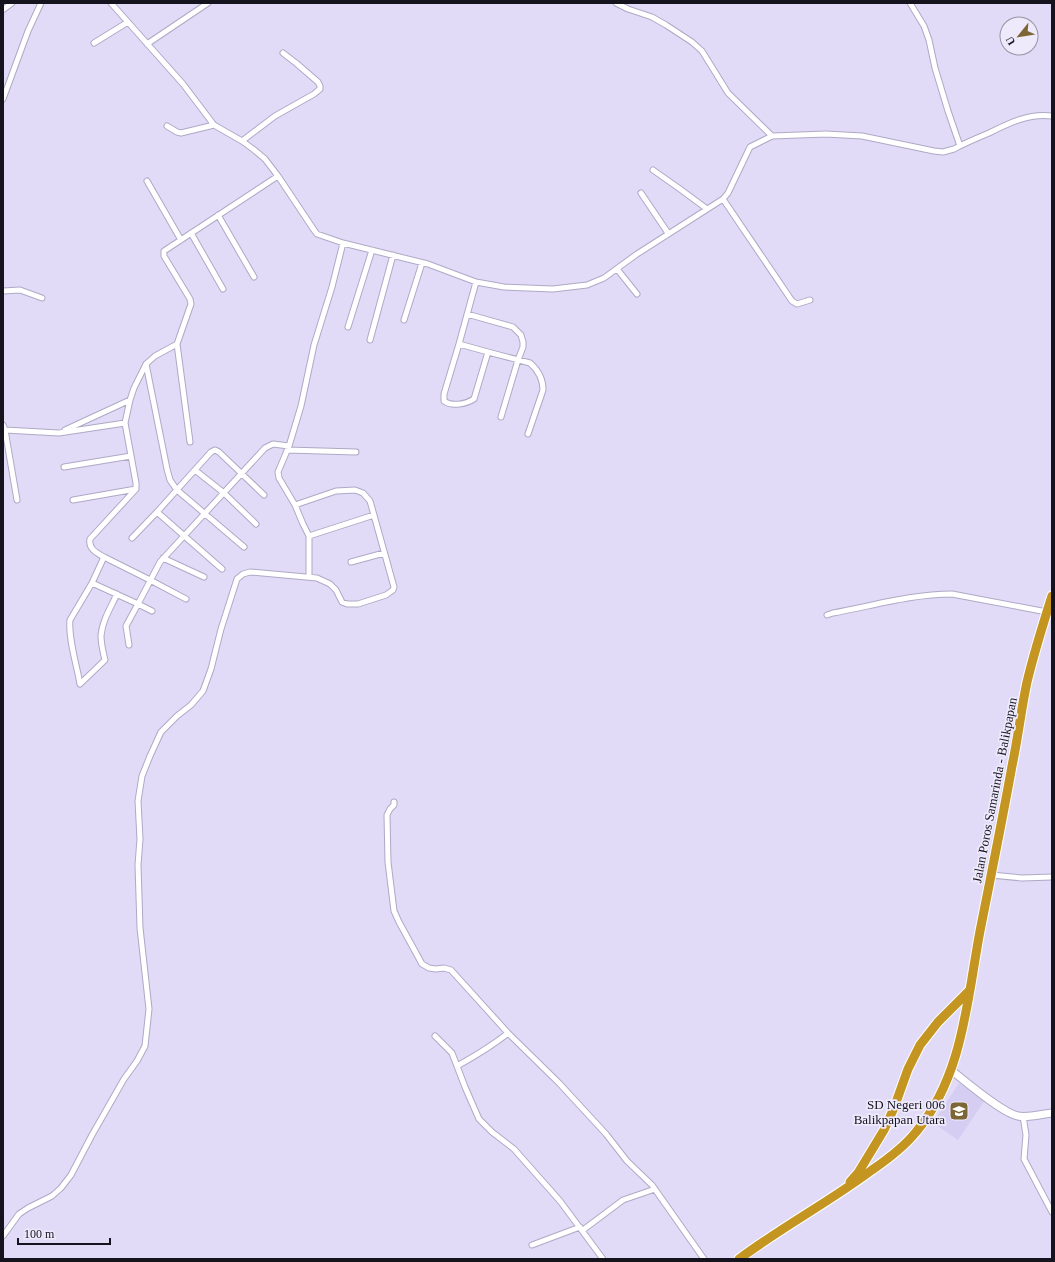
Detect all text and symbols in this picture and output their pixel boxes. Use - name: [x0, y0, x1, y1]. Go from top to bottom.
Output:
- north arrow: [999, 16, 1039, 56]
- text: U: [1003, 35, 1018, 47]
- street label: Jalan Poros Samarinda - Balikpapan: [969, 696, 1020, 884]
- place label: SD Negeri 006 Balikpapan Utara: [854, 1097, 945, 1127]
- school or university icon: SD Negeri 006 Balikpapan Utara: [948, 1100, 970, 1122]
- scale bar: [18, 1220, 110, 1246]
- text: 100 m: [24, 1227, 55, 1241]

